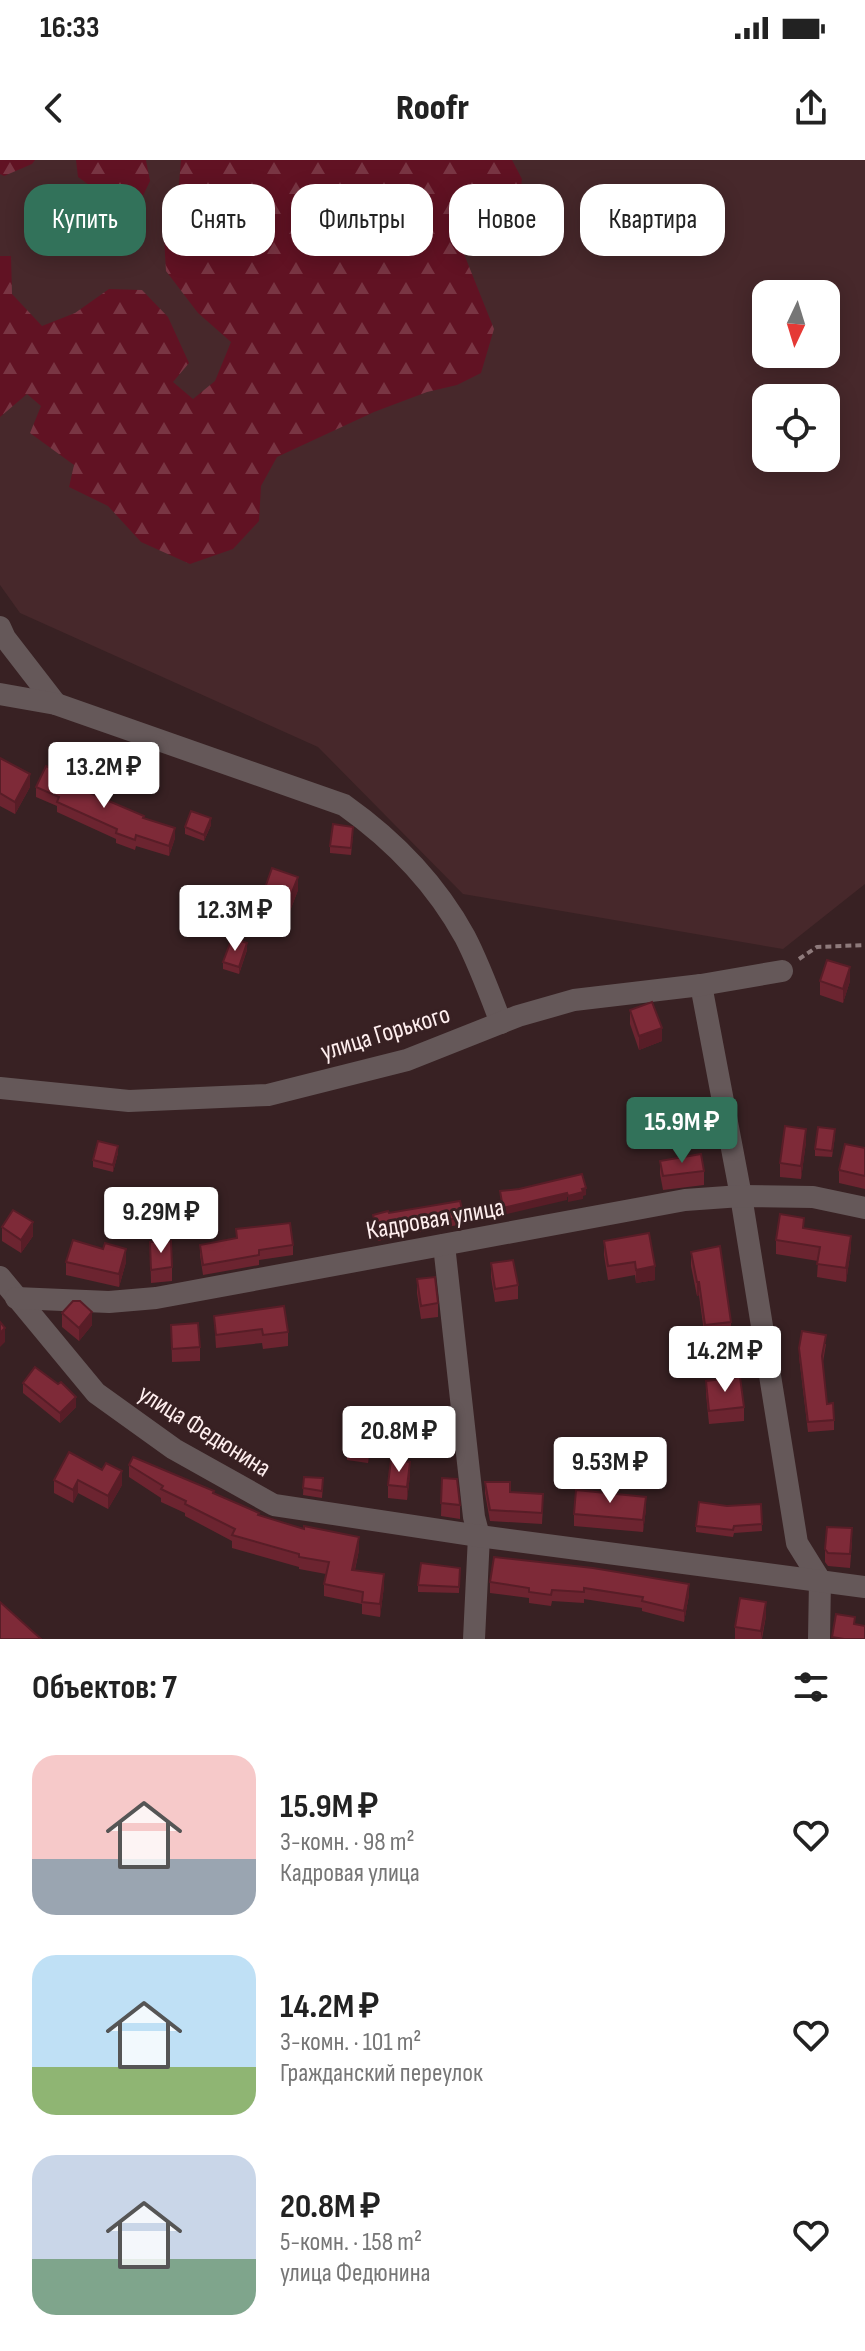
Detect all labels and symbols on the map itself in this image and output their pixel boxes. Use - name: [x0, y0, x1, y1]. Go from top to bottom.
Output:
- north arrow: [752, 280, 840, 368]
- pin: 13.2M ₽: [30, 742, 178, 810]
- pin: 12.3M ₽: [161, 885, 309, 953]
- street label: улица Горького: [317, 999, 454, 1068]
- pin: 15.9M ₽: [608, 1097, 756, 1165]
- pin: 9.29M ₽: [87, 1187, 235, 1255]
- street label: Кадровая улица: [364, 1192, 507, 1247]
- pin: 14.2M ₽: [651, 1326, 799, 1394]
- street label: улица Федюнина: [132, 1378, 276, 1484]
- pin: 20.8M ₽: [325, 1406, 473, 1474]
- pin: 9.53M ₽: [536, 1437, 684, 1505]

